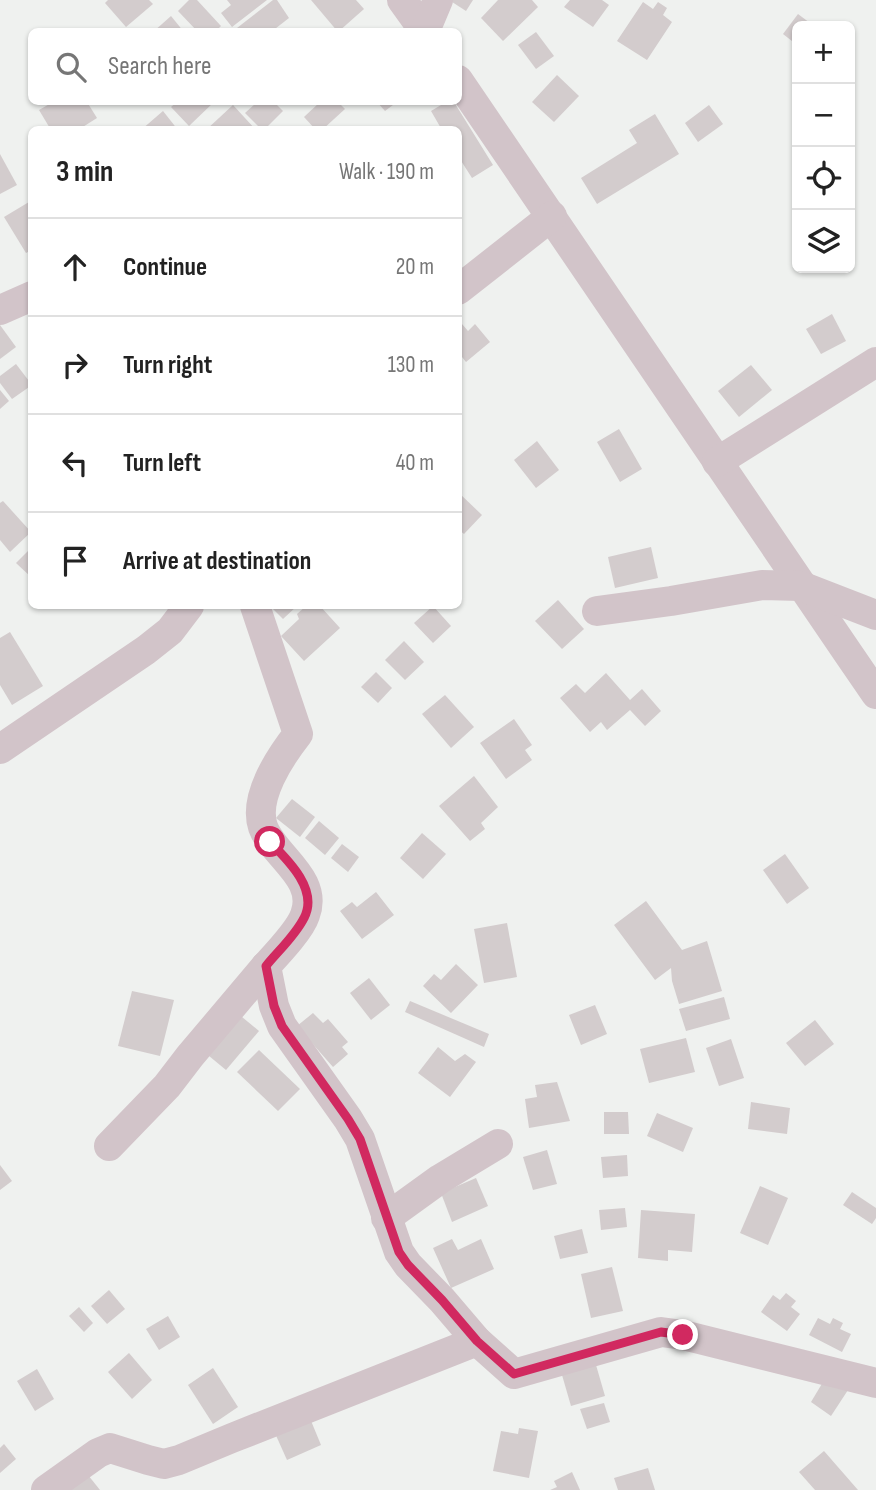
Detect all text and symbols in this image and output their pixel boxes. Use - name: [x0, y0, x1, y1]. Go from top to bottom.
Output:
- map controls: [792, 21, 855, 273]
- button: +: [792, 21, 855, 84]
- search box: [28, 28, 462, 105]
- icon: search: [52, 48, 90, 86]
- text: Search here: [108, 51, 211, 82]
- button: −: [792, 84, 855, 147]
- button: locate: [792, 147, 855, 210]
- text: 3 min: [56, 154, 113, 190]
- text: Walk · 190 m: [339, 158, 434, 186]
- button: layers: [792, 210, 855, 273]
- icon: ahead: [56, 248, 94, 286]
- text: Continue: [123, 252, 207, 283]
- text: 20 m: [396, 253, 434, 281]
- icon: right: [56, 346, 94, 384]
- text: Turn right: [123, 350, 212, 381]
- text: 130 m: [388, 351, 434, 379]
- icon: left: [56, 444, 94, 482]
- text: Turn left: [123, 448, 201, 479]
- text: 40 m: [396, 449, 434, 477]
- icon: arrive: [56, 542, 94, 580]
- text: Arrive at destination: [123, 546, 311, 577]
- route start: [254, 826, 285, 857]
- route end: [667, 1319, 698, 1350]

